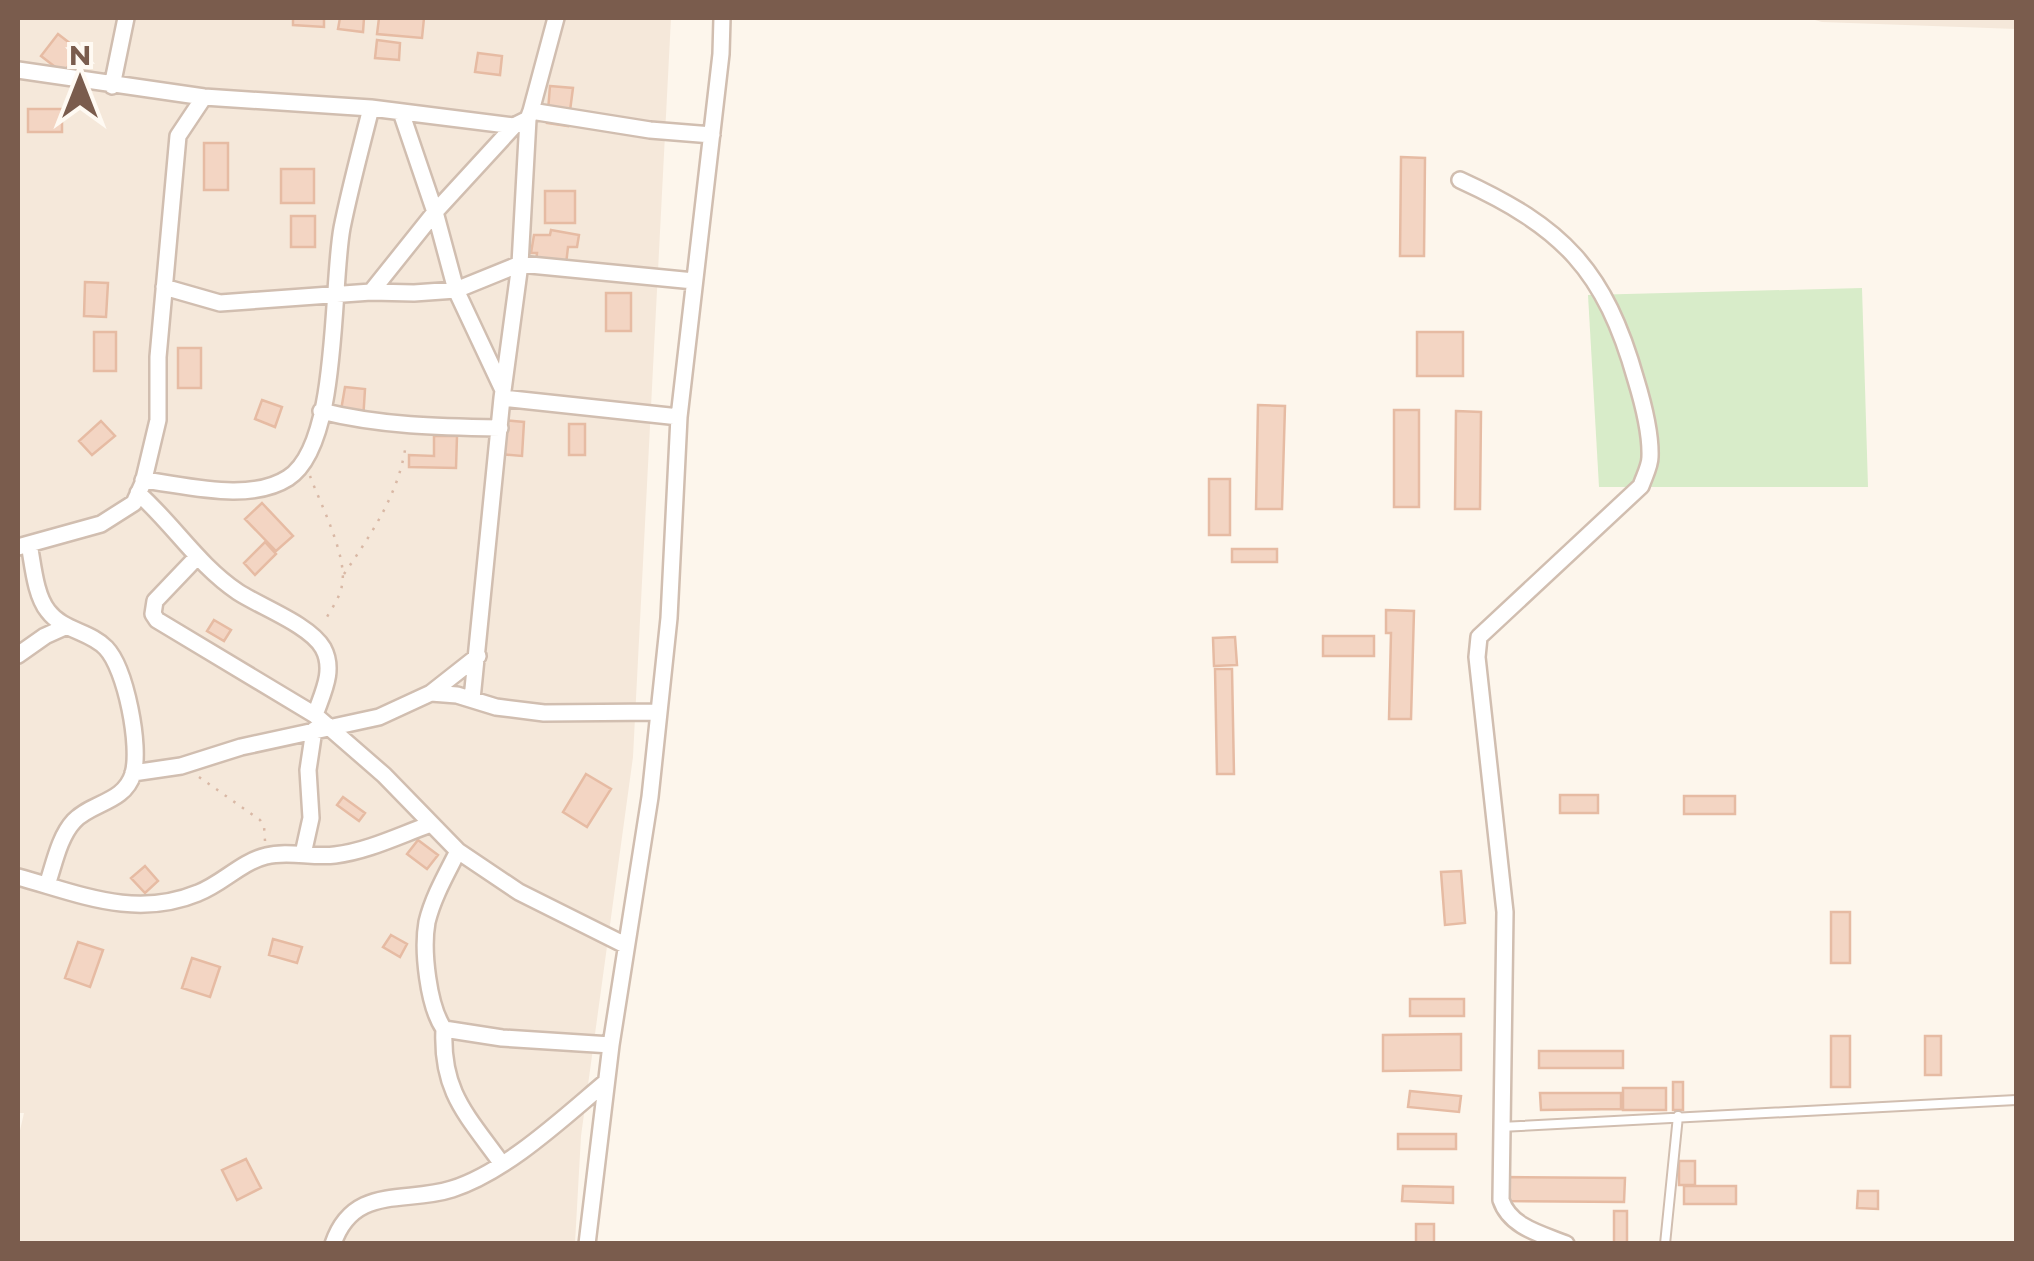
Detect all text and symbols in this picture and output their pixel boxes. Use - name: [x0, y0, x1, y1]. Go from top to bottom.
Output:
- north arrow: [30, 30, 130, 130]
- text: N: [69, 38, 91, 72]

